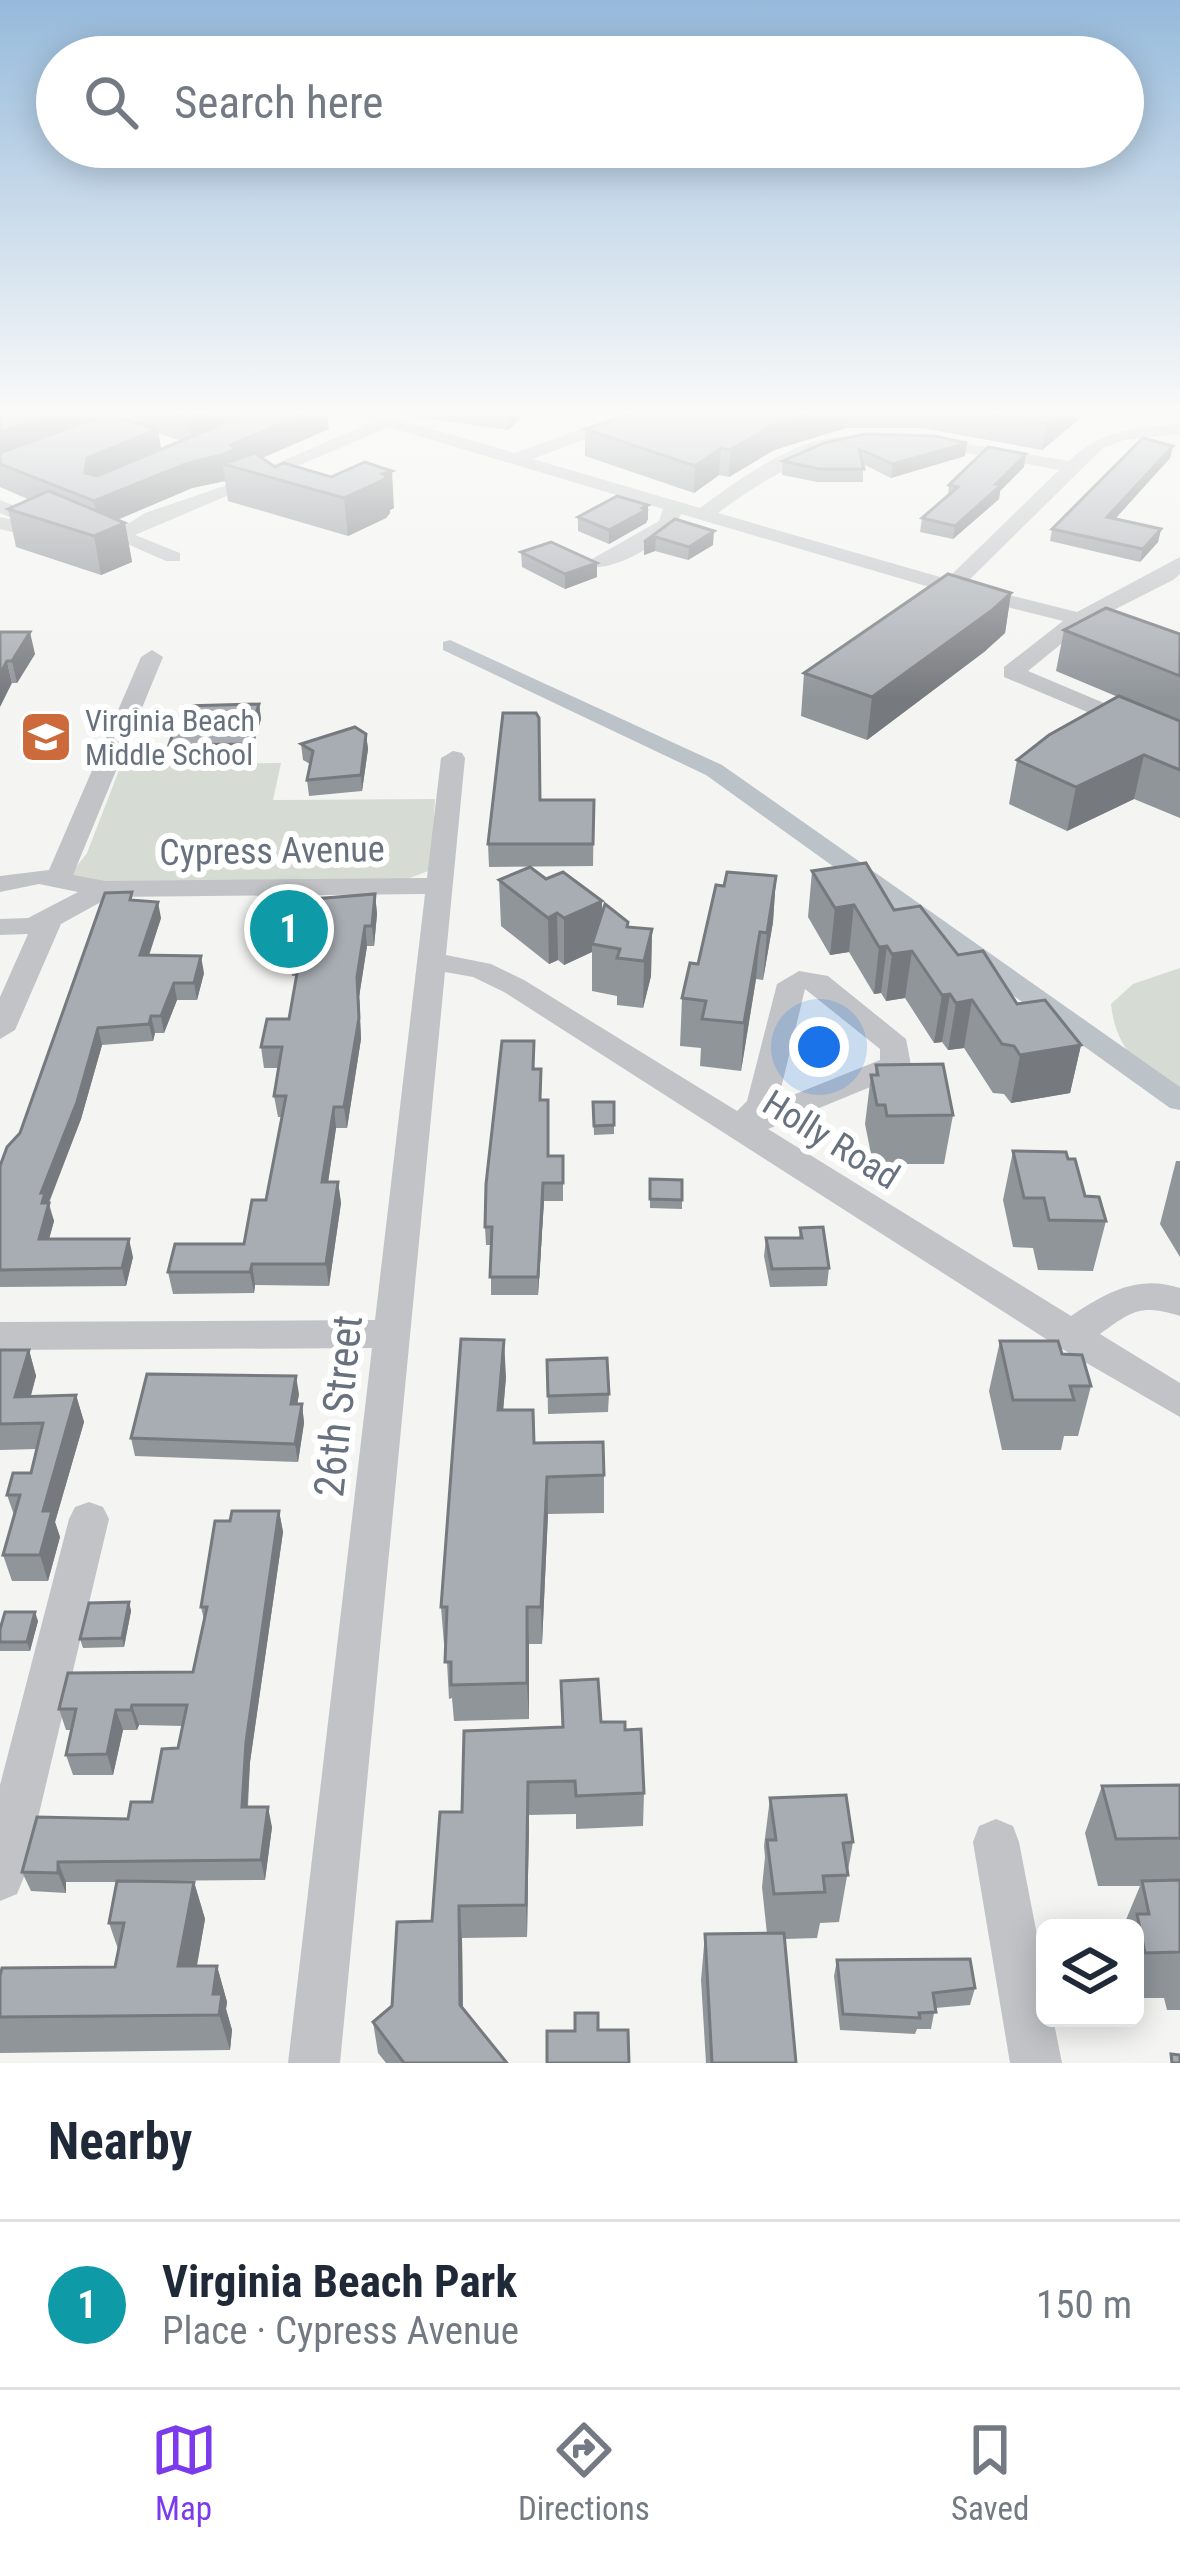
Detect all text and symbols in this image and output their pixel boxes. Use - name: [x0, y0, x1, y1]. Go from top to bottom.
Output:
- search box: [36, 36, 1144, 168]
- icon: search: [78, 69, 144, 135]
- text: Search here: [174, 76, 383, 129]
- place label: Virginia Beach Middle School: [85, 703, 255, 772]
- school or university icon: Virginia Beach Middle School: [18, 709, 74, 765]
- street label: Cypress Avenue: [159, 828, 385, 874]
- pin: 1: [250, 884, 328, 974]
- your location: [789, 1017, 849, 1077]
- street label: Holly Road: [755, 1082, 907, 1198]
- street label: 26th Street: [304, 1313, 372, 1499]
- map controls: [1036, 1919, 1144, 2027]
- button: layers: [1036, 1919, 1144, 2027]
- text: Nearby: [48, 2112, 192, 2171]
- text: Virginia Beach Park: [162, 2255, 517, 2308]
- text: 1: [77, 2282, 97, 2328]
- text: 150 m: [1036, 2282, 1132, 2328]
- text: Place · Cypress Avenue: [162, 2308, 519, 2354]
- tab: Map: [151, 2417, 217, 2528]
- tab: Directions: [518, 2417, 650, 2528]
- tab: Saved: [951, 2417, 1029, 2528]

